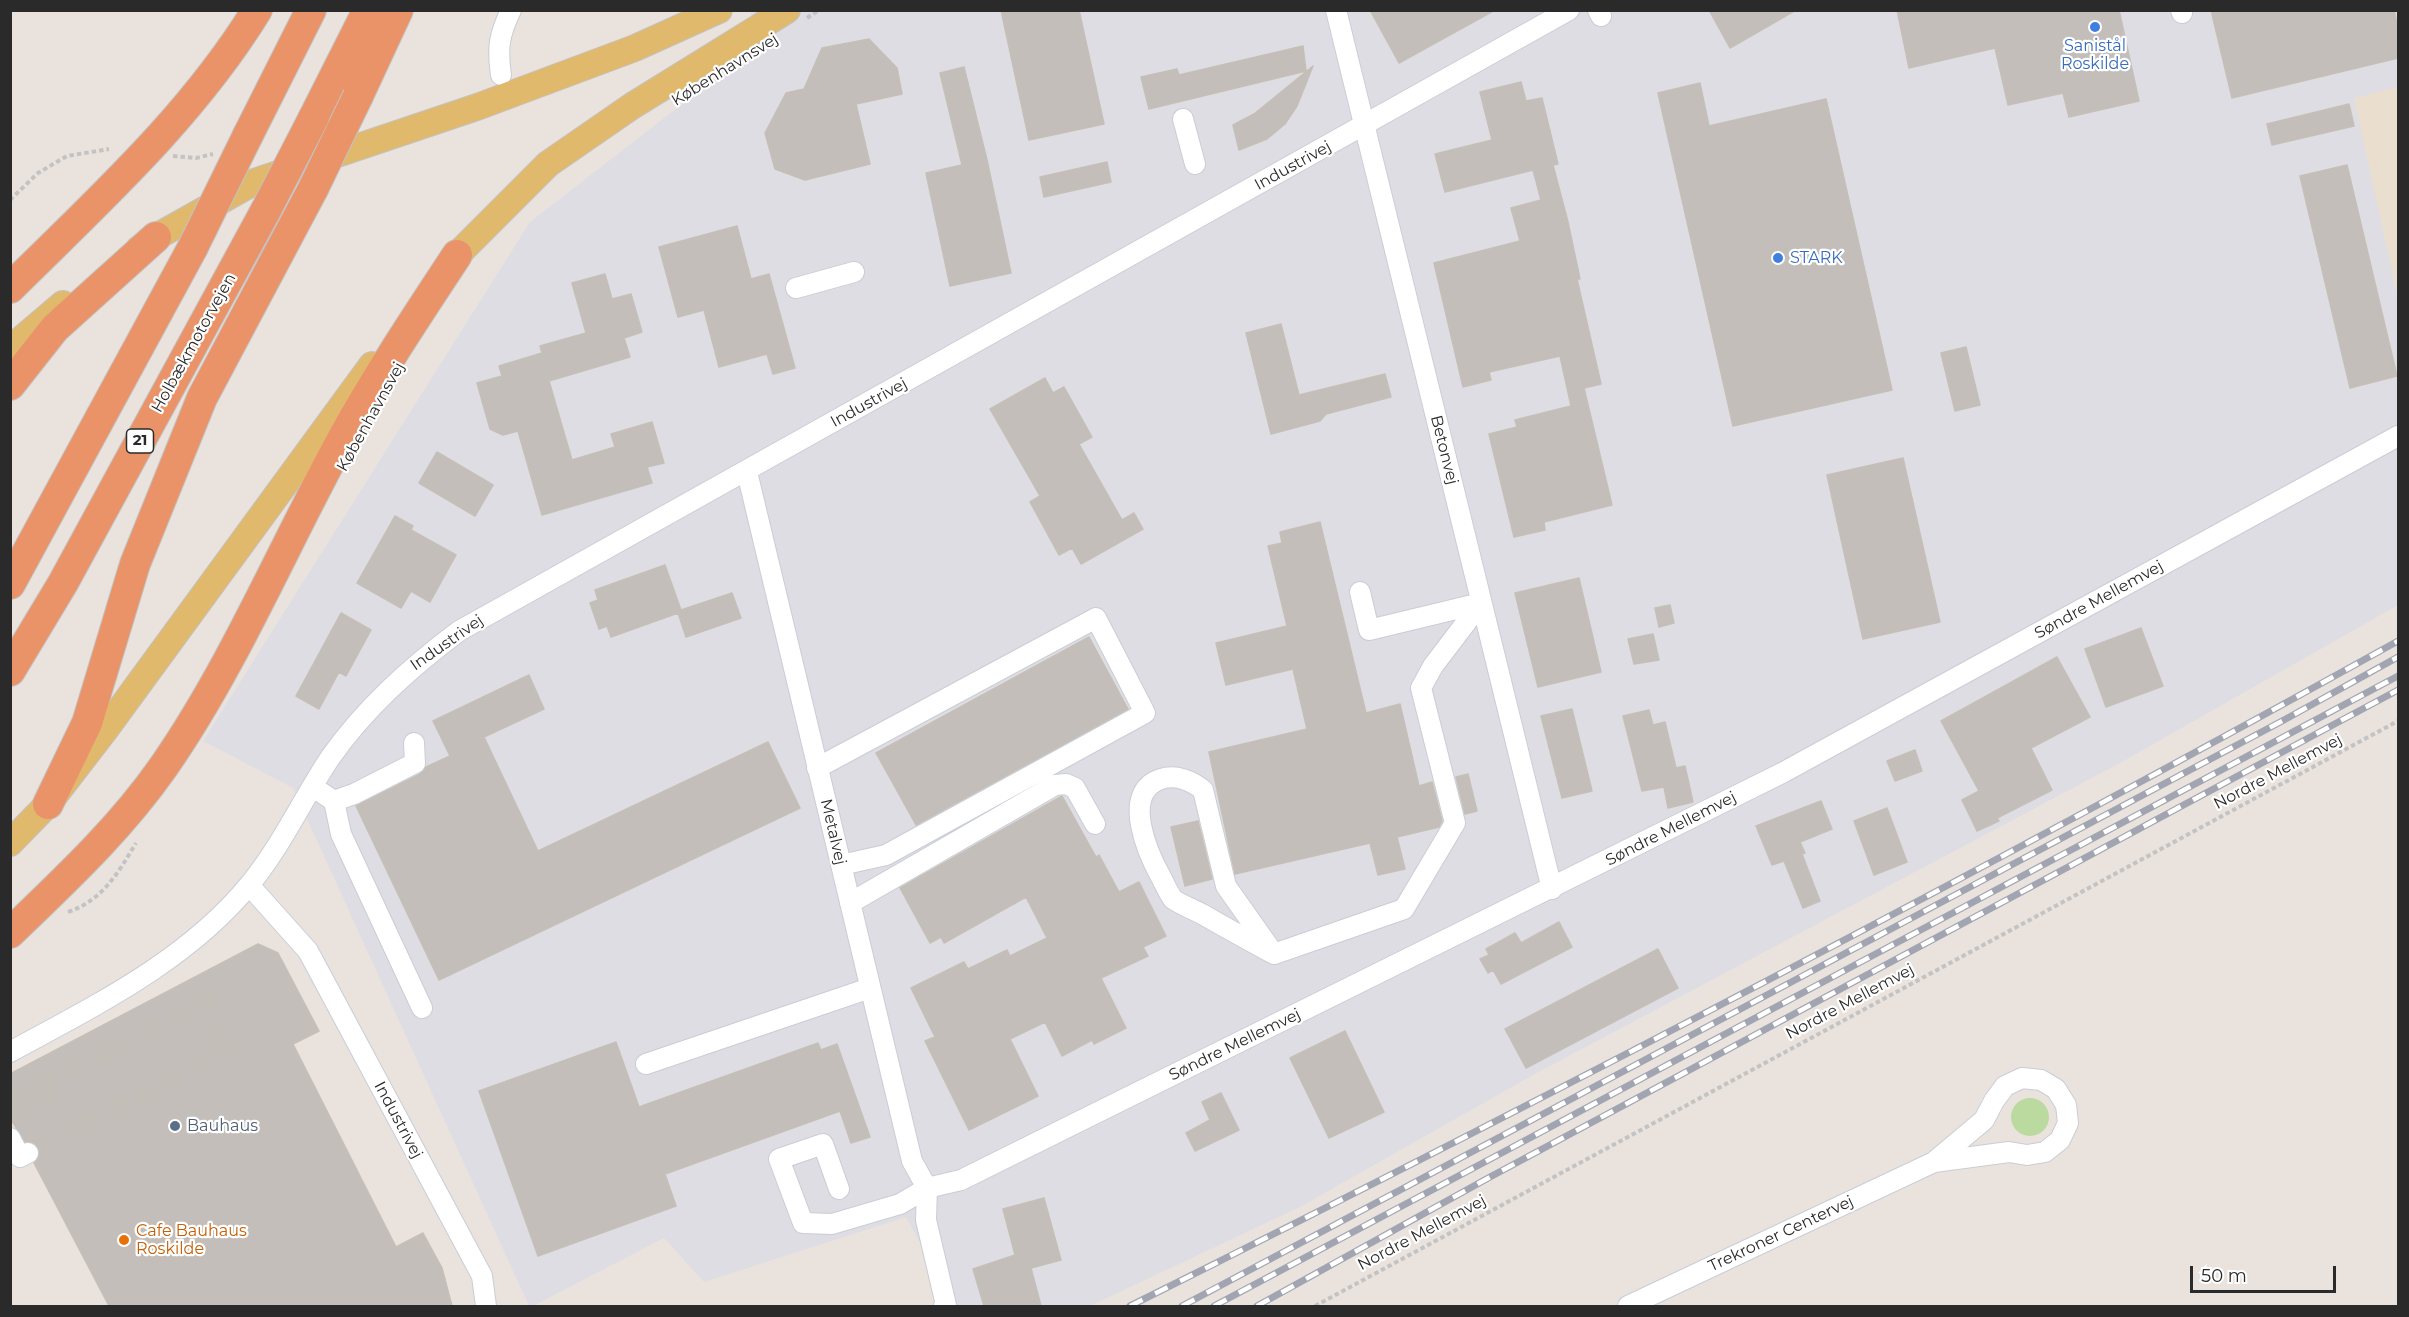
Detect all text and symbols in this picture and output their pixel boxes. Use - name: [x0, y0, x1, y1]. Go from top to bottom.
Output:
- marker: Sanistål Roskilde: [2088, 20, 2102, 34]
- street label: Københavnsvej: [668, 30, 782, 110]
- place label: Sanistål Roskilde: [2061, 36, 2129, 74]
- street label: Industrivej: [1251, 137, 1335, 195]
- place label: STARK: [1790, 248, 1843, 268]
- marker: STARK: [1771, 251, 1785, 265]
- street label: Holbækmotorvejen: [148, 270, 240, 416]
- street label: Københavnsvej: [333, 359, 409, 475]
- street label: Industrivej: [827, 374, 911, 432]
- street label: Betonvej: [1426, 413, 1462, 487]
- road number: 21: [126, 429, 154, 453]
- street label: Søndre Mellemvej: [2031, 557, 2167, 643]
- street label: Industrivej: [407, 611, 487, 675]
- street label: Nordre Mellemvej: [2211, 730, 2345, 814]
- street label: Søndre Mellemvej: [1602, 788, 1740, 870]
- street label: Metalvej: [816, 797, 850, 867]
- street label: Nordre Mellemvej: [1783, 960, 1917, 1044]
- street label: Søndre Mellemvej: [1166, 1005, 1304, 1085]
- street label: Industrivej: [370, 1078, 426, 1162]
- place label: Bauhaus: [187, 1116, 258, 1136]
- marker: Bauhaus: [168, 1119, 182, 1133]
- street label: Nordre Mellemvej: [1355, 1191, 1489, 1275]
- street label: Trekroner Centervej: [1705, 1192, 1857, 1276]
- place label: Cafe Bauhaus Roskilde: [136, 1221, 247, 1259]
- marker: Cafe Bauhaus Roskilde: [117, 1233, 131, 1247]
- scale bar: [2193, 1254, 2338, 1292]
- text: 50 m: [2201, 1265, 2247, 1287]

